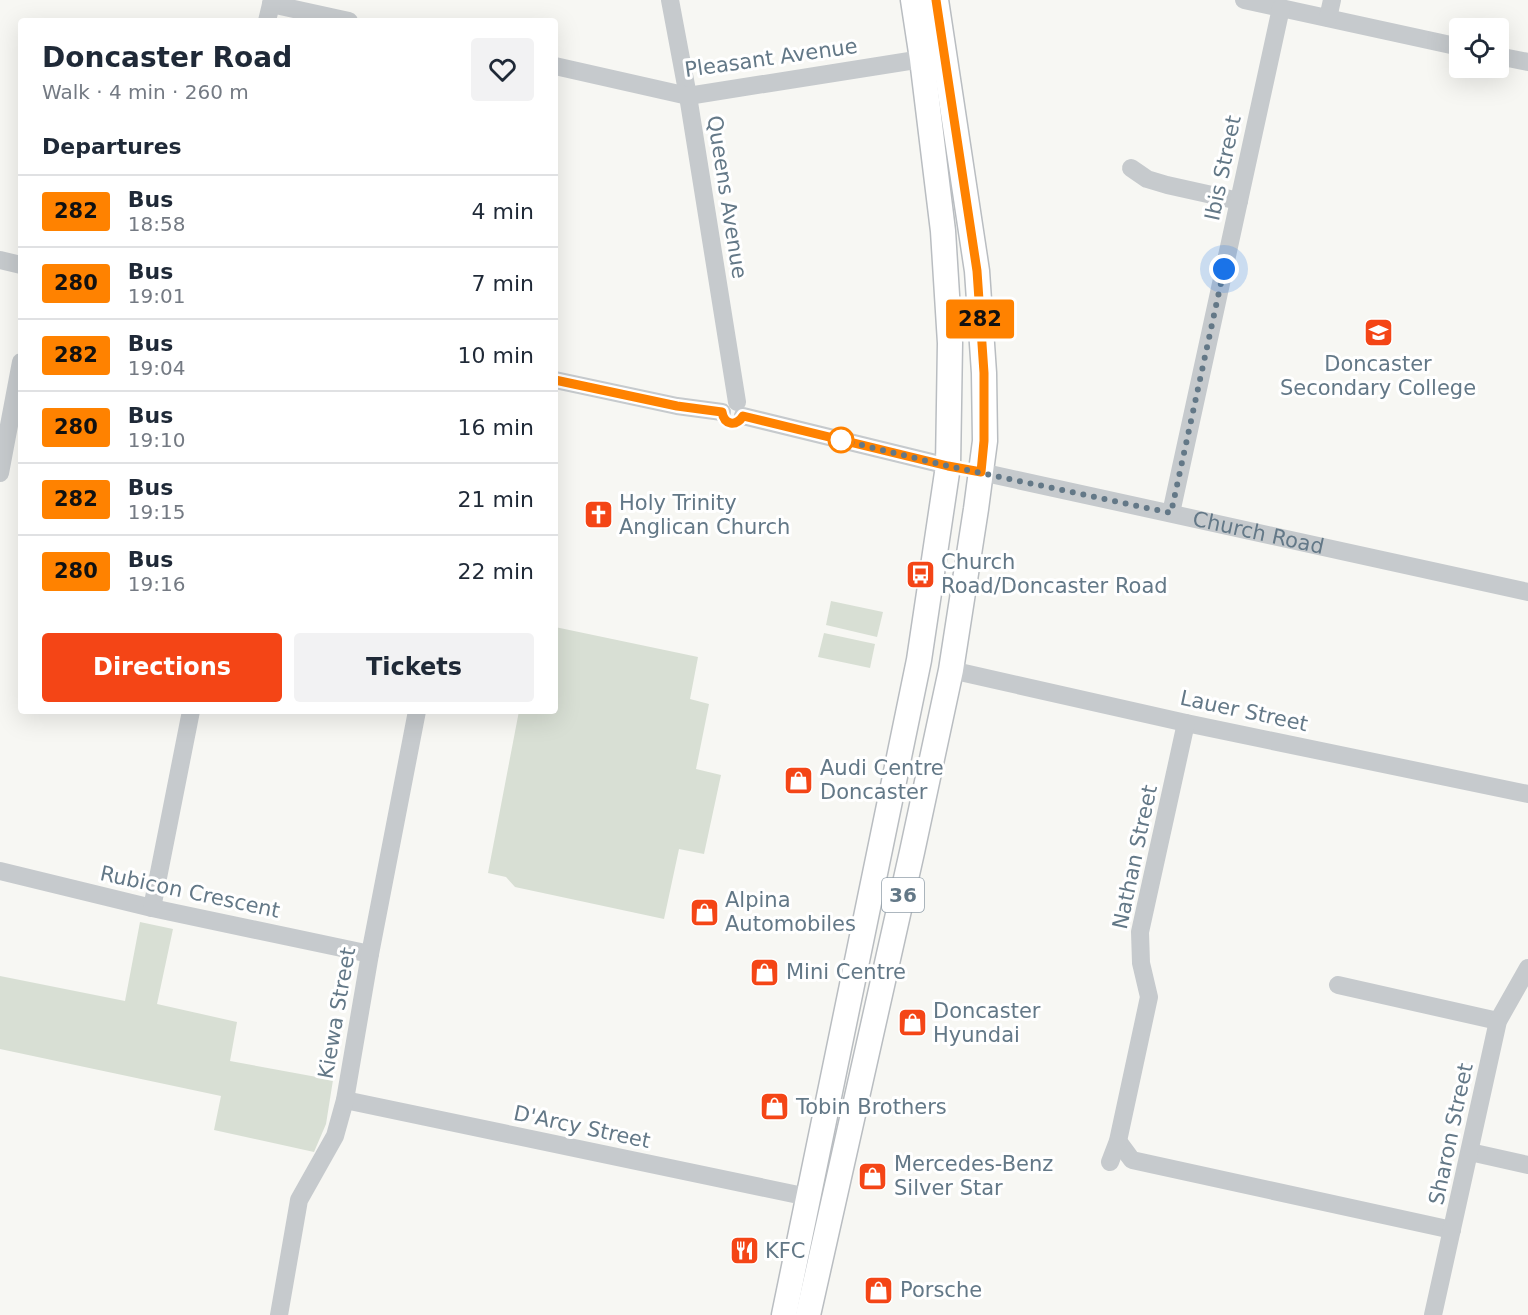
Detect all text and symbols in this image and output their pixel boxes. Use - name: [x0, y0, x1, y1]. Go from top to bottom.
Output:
- map controls: [1449, 18, 1509, 78]
- button: locate: [1449, 18, 1509, 78]
- street label: Pleasant Avenue: [683, 34, 859, 82]
- button: heart: [471, 38, 534, 101]
- text: Doncaster Road: [42, 41, 292, 74]
- text: Walk · 4 min · 260 m: [42, 80, 249, 104]
- street label: Ibis Street: [1200, 113, 1246, 223]
- street label: Queens Avenue: [702, 114, 752, 280]
- text: Departures: [42, 134, 182, 159]
- text: Bus: [128, 187, 173, 212]
- text: 282: [54, 199, 98, 223]
- text: 4 min: [472, 199, 534, 224]
- text: 18:58: [128, 212, 185, 236]
- your location: [1209, 254, 1239, 284]
- text: Bus: [128, 259, 173, 284]
- text: 280: [54, 271, 98, 295]
- text: 7 min: [472, 271, 534, 296]
- text: 19:01: [128, 284, 185, 308]
- line badge: 282: [946, 300, 1014, 338]
- text: 282: [958, 307, 1002, 331]
- school or university icon: Doncaster Secondary College: [1362, 317, 1394, 349]
- text: Bus: [128, 331, 173, 356]
- text: 282: [54, 343, 98, 367]
- text: 10 min: [458, 343, 534, 368]
- place label: Doncaster Secondary College: [1280, 352, 1476, 400]
- text: 19:04: [128, 356, 185, 380]
- text: Bus: [128, 403, 173, 428]
- text: 280: [54, 415, 98, 439]
- text: 16 min: [458, 415, 534, 440]
- unlabelled marker: [828, 427, 854, 453]
- text: 19:10: [128, 428, 185, 452]
- text: Bus: [128, 475, 173, 500]
- text: 282: [54, 487, 98, 511]
- text: 21 min: [458, 487, 534, 512]
- place label: Holy Trinity Anglican Church: [619, 491, 790, 539]
- church icon: Holy Trinity Anglican Church: [582, 499, 614, 531]
- text: 19:15: [128, 500, 185, 524]
- street label: Church Road: [1191, 507, 1326, 559]
- text: Bus: [128, 547, 173, 572]
- place label: Church Road/Doncaster Road: [941, 550, 1168, 598]
- bus stop icon: Church Road/Doncaster Road: [904, 558, 936, 590]
- text: 280: [54, 559, 98, 583]
- text: 22 min: [458, 559, 534, 584]
- text: 19:16: [128, 572, 185, 596]
- button: Directions: [42, 633, 282, 702]
- button: Tickets: [294, 633, 534, 702]
- street label: Lauer Street: [1178, 686, 1310, 736]
- place label: Audi Centre Doncaster: [820, 756, 944, 804]
- shop icon: Audi Centre Doncaster: [783, 764, 815, 796]
- street label: Nathan Street: [1108, 783, 1162, 931]
- street label: Rubicon Crescent: [98, 861, 282, 923]
- road number: 36: [882, 878, 924, 912]
- place label: Alpina Automobiles: [725, 888, 856, 936]
- shop icon: Alpina Automobiles: [688, 896, 720, 928]
- street label: Kiewa Street: [314, 945, 360, 1081]
- shop icon: Mini Centre: [749, 956, 781, 988]
- place label: Mini Centre: [786, 960, 906, 984]
- place label: Doncaster Hyundai: [933, 999, 1041, 1047]
- shop icon: Doncaster Hyundai: [896, 1007, 928, 1039]
- street label: Sharon Street: [1424, 1061, 1478, 1207]
- shop icon: Tobin Brothers: [759, 1091, 791, 1123]
- place label: Tobin Brothers: [795, 1095, 947, 1119]
- street label: D'Arcy Street: [512, 1101, 652, 1153]
- place label: Mercedes-Benz Silver Star: [894, 1152, 1053, 1200]
- shop icon: Mercedes-Benz Silver Star: [857, 1160, 889, 1192]
- restaurant icon: KFC: [728, 1235, 760, 1267]
- place label: KFC: [765, 1239, 806, 1263]
- shop icon: Porsche: [863, 1274, 895, 1306]
- place label: Porsche: [900, 1278, 982, 1302]

